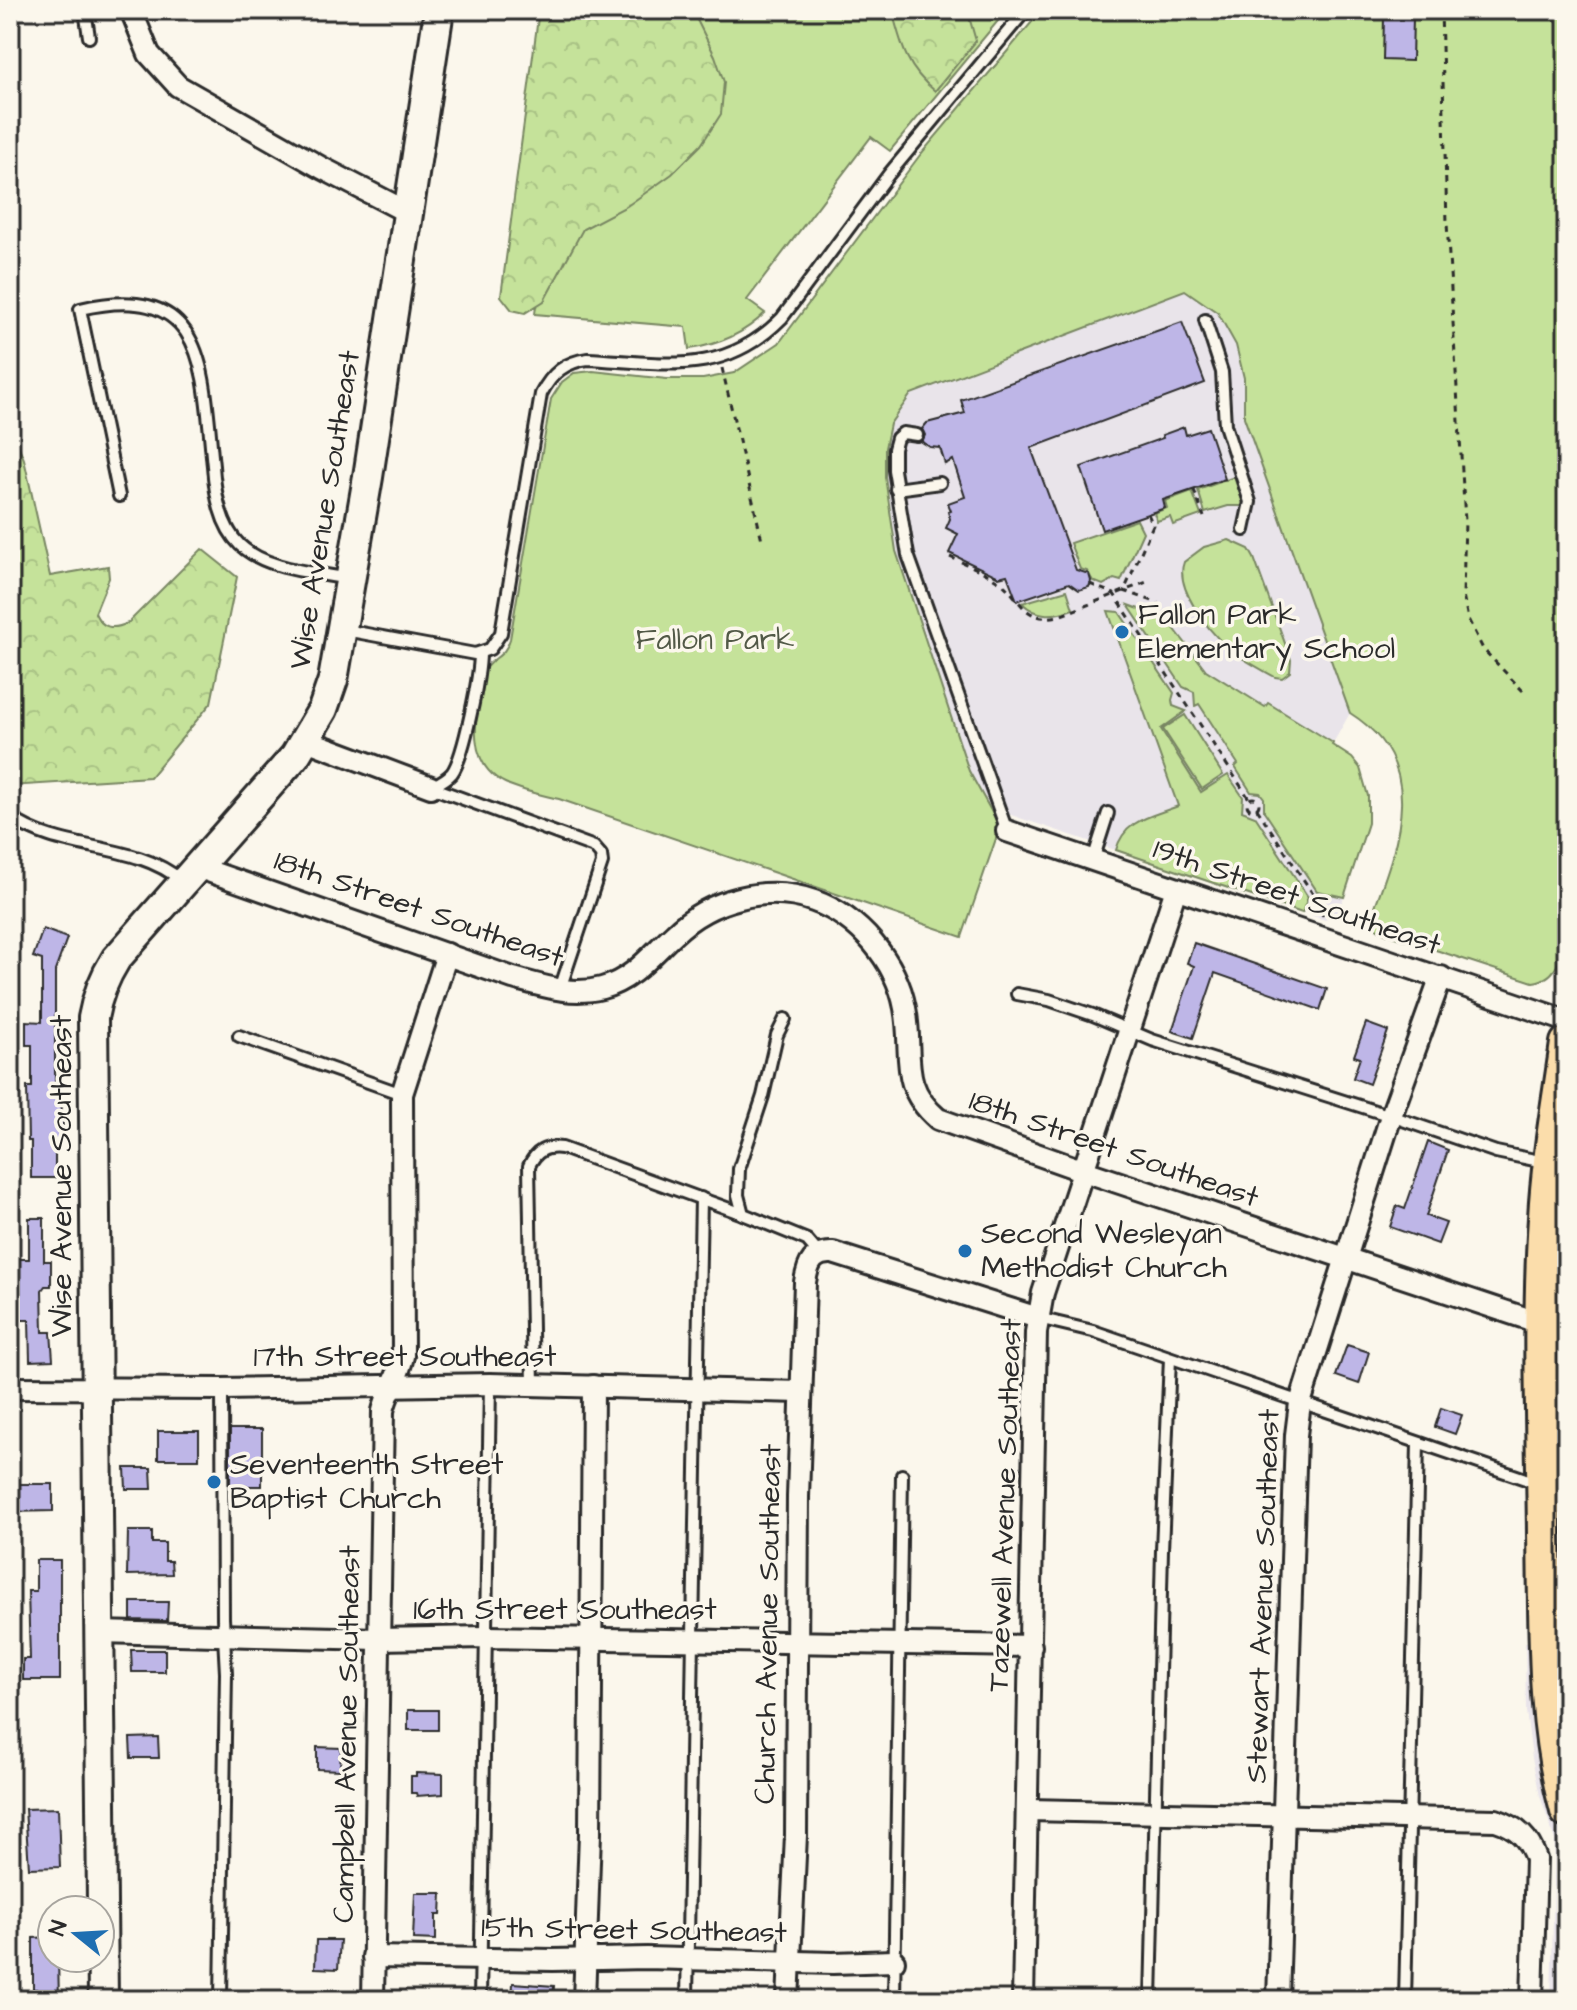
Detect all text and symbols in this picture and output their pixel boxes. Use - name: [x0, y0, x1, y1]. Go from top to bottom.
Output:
- street label: Wise Avenue Southeast: [279, 347, 371, 673]
- place label: Fallon Park Elementary School: [1138, 594, 1395, 671]
- park label: Fallon Park: [636, 619, 794, 661]
- marker: Fallon Park Elementary School: [1113, 623, 1131, 641]
- street label: 19th Street Southeast: [1148, 828, 1446, 966]
- street label: 18th Street Southeast: [268, 840, 570, 978]
- street label: Wise Avenue Southeast: [41, 1015, 83, 1337]
- street label: 18th Street Southeast: [963, 1080, 1265, 1218]
- place label: Second Wesleyan Methodist Church: [981, 1213, 1227, 1289]
- marker: Second Wesleyan Methodist Church: [956, 1242, 974, 1260]
- street label: Tazewell Avenue Southeast: [977, 1318, 1033, 1692]
- street label: 17th Street Southeast: [254, 1336, 556, 1378]
- street label: Stewart Avenue Southeast: [1235, 1408, 1291, 1784]
- place label: Seventeenth Street Baptist Church: [230, 1444, 503, 1520]
- street label: Church Avenue Southeast: [744, 1444, 792, 1804]
- marker: Seventeenth Street Baptist Church: [205, 1473, 223, 1491]
- street label: Campbell Avenue Southeast: [323, 1545, 371, 1923]
- street label: 16th Street Southeast: [413, 1589, 717, 1631]
- north arrow: [36, 1894, 116, 1974]
- street label: 15th Street Southeast: [481, 1906, 787, 1954]
- text: N: [42, 1917, 75, 1940]

